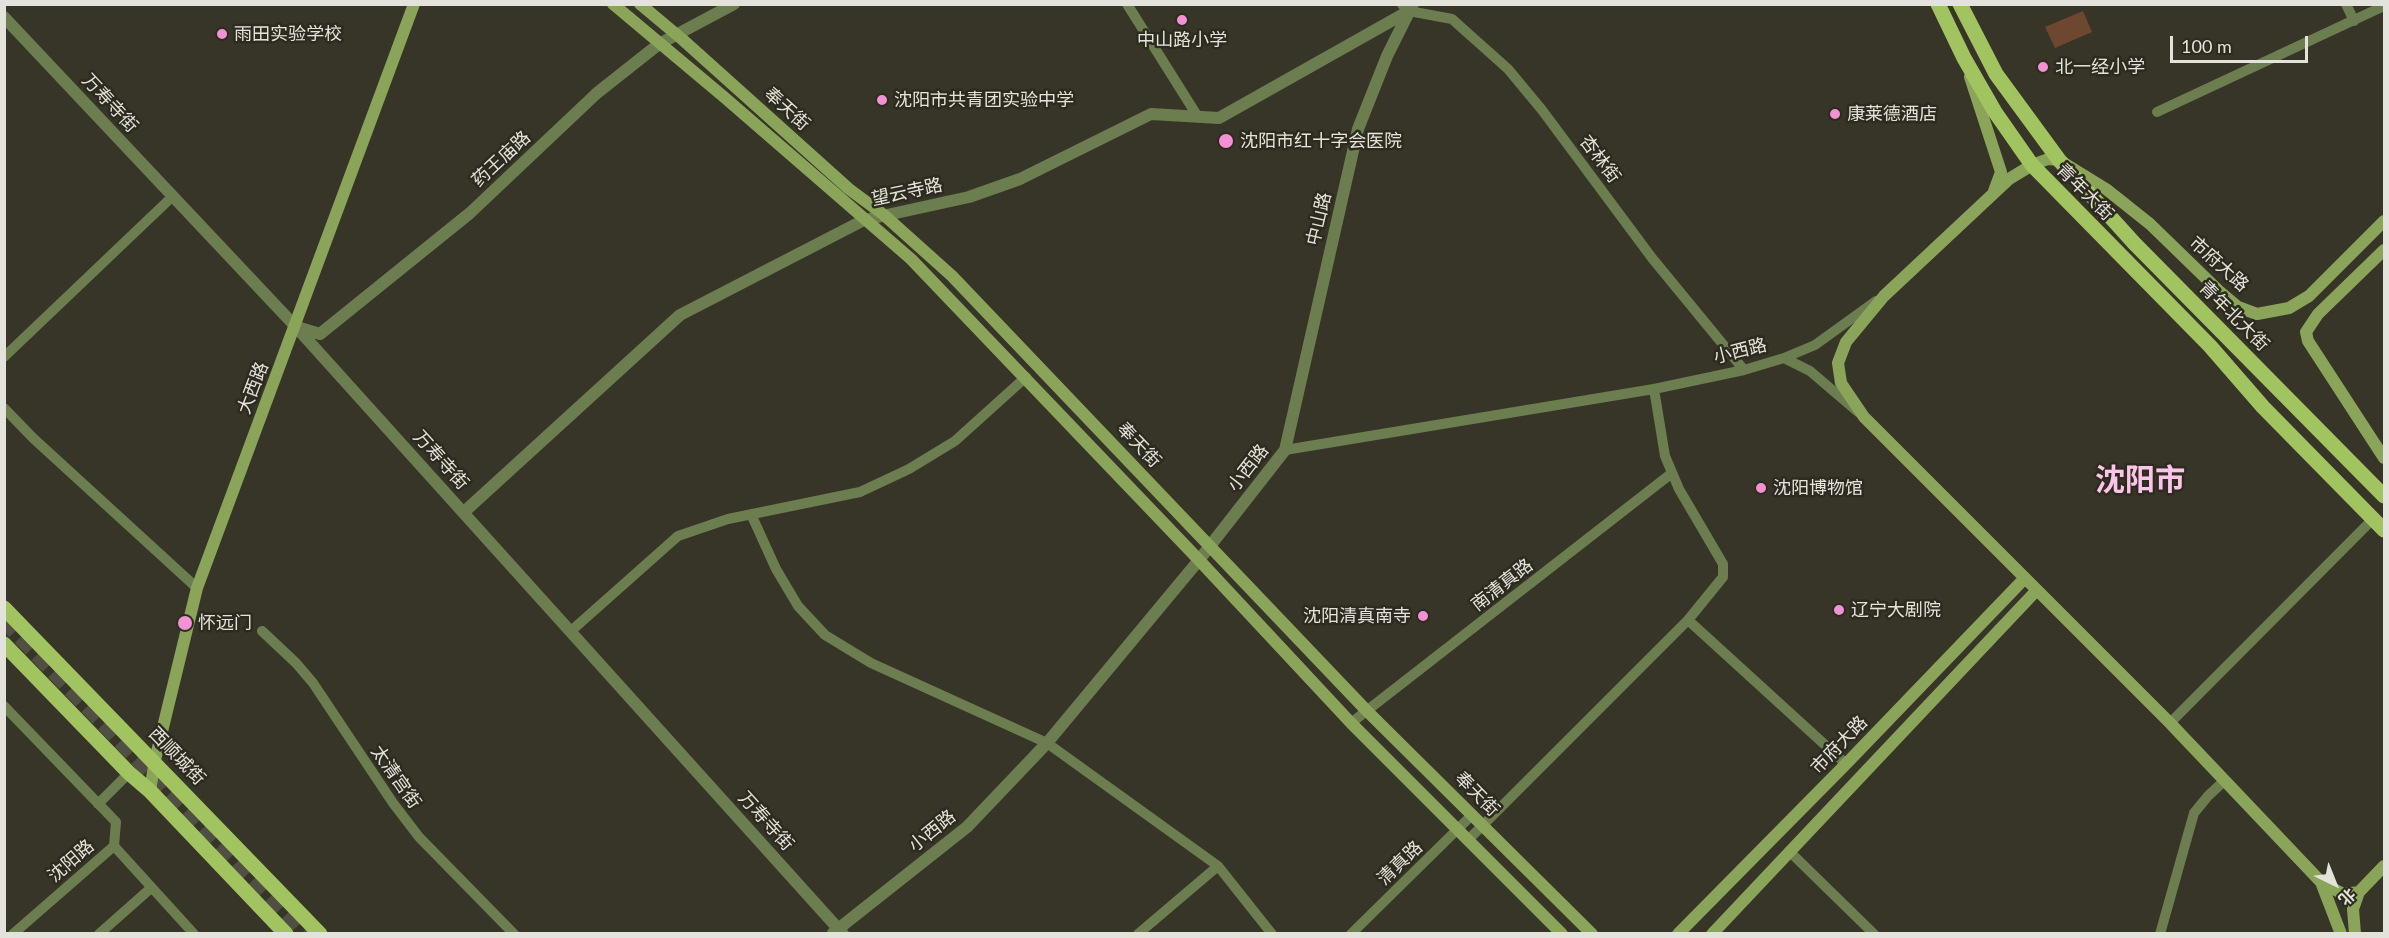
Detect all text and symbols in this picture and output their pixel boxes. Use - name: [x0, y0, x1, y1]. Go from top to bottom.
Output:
- marker: 中山路小学: [1175, 13, 1189, 27]
- place label: 雨田实验学校: [234, 23, 342, 45]
- scale bar: [2173, 24, 2311, 62]
- marker: 雨田实验学校: [215, 27, 229, 41]
- place label: 中山路小学: [1137, 29, 1227, 51]
- text: 100 m: [2181, 35, 2232, 57]
- place label: 北一经小学: [2055, 56, 2145, 78]
- marker: 北一经小学: [2036, 60, 2050, 74]
- street label: 万寿寺街: [78, 69, 142, 137]
- street label: 奉天街: [760, 83, 814, 135]
- place label: 沈阳市共青团实验中学: [894, 89, 1074, 111]
- marker: 沈阳市共青团实验中学: [875, 93, 889, 107]
- place label: 康莱德酒店: [1847, 103, 1937, 125]
- marker: 康莱德酒店: [1828, 107, 1842, 121]
- street label: 药王庙路: [467, 127, 535, 191]
- place label: 沈阳市红十字会医院: [1240, 130, 1402, 152]
- street label: 杏林街: [1575, 131, 1625, 187]
- marker: 沈阳市红十字会医院: [1217, 132, 1235, 150]
- street label: 青年大街: [2052, 159, 2118, 225]
- street label: 望云寺路: [870, 174, 944, 210]
- street label: 中山路: [1302, 190, 1336, 248]
- street label: 市府大路: [2185, 232, 2253, 296]
- street label: 青年北大街: [2195, 277, 2273, 355]
- street label: 小西路: [1711, 334, 1769, 368]
- street label: 大西路: [233, 359, 273, 417]
- street label: 奉天街: [1112, 418, 1166, 472]
- street label: 万寿寺街: [409, 426, 473, 494]
- street label: 小西路: [1223, 440, 1273, 496]
- district label: 沈阳市: [2095, 462, 2185, 498]
- place label: 沈阳博物馆: [1773, 477, 1863, 499]
- marker: 沈阳博物馆: [1754, 481, 1768, 495]
- street label: 南清真路: [1467, 554, 1537, 616]
- place label: 辽宁大剧院: [1851, 599, 1941, 621]
- marker: 辽宁大剧院: [1832, 603, 1846, 617]
- place label: 沈阳清真南寺: [1303, 605, 1411, 627]
- marker: 沈阳清真南寺: [1416, 609, 1430, 623]
- place label: 怀远门: [198, 612, 252, 634]
- marker: 怀远门: [176, 614, 194, 632]
- street label: 市府大路: [1806, 712, 1872, 778]
- street label: 西顺城街: [144, 723, 210, 789]
- street label: 太清宫街: [367, 741, 425, 813]
- street label: 奉天街: [1450, 767, 1504, 821]
- street label: 万寿寺街: [734, 787, 798, 855]
- street label: 小西路: [904, 806, 960, 856]
- street label: 沈阳路: [44, 835, 98, 887]
- street label: 清真路: [1373, 836, 1427, 890]
- north arrow: [2305, 854, 2365, 914]
- text: 北: [2335, 885, 2360, 910]

